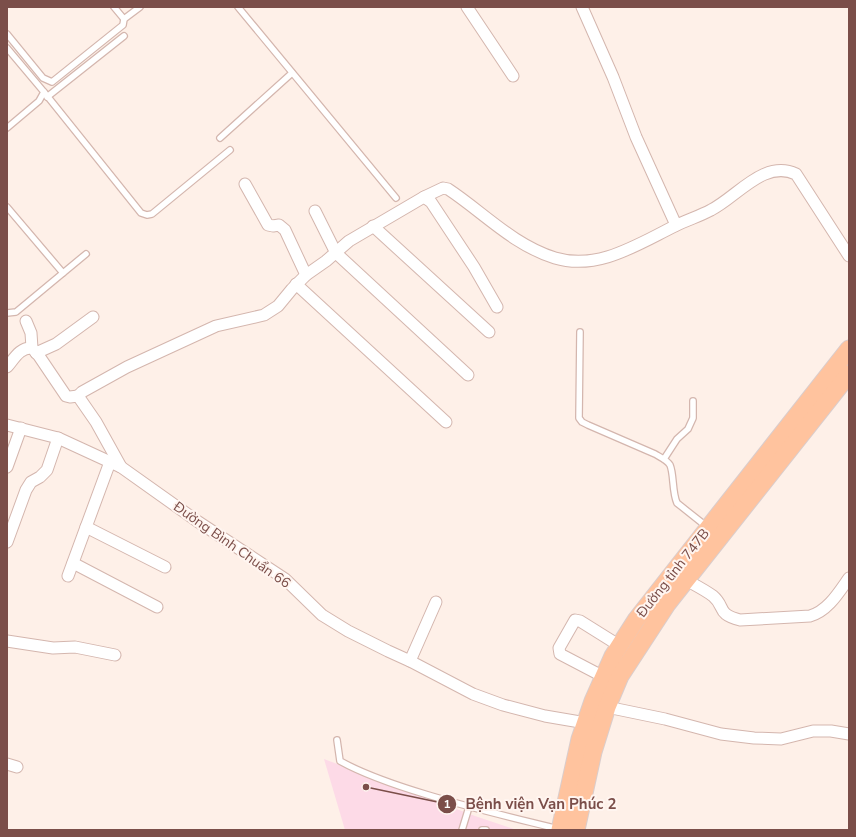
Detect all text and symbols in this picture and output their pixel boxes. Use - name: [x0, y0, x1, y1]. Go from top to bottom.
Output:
- street label: Đường Bình Chuẩn 66: [169, 497, 294, 593]
- street label: Đường tỉnh 747B: [632, 525, 714, 622]
- callout: Bệnh viện Vạn Phúc 2: [437, 791, 624, 818]
- text: Bệnh viện Vạn Phúc 2: [466, 794, 616, 814]
- text: 1: [443, 796, 451, 812]

